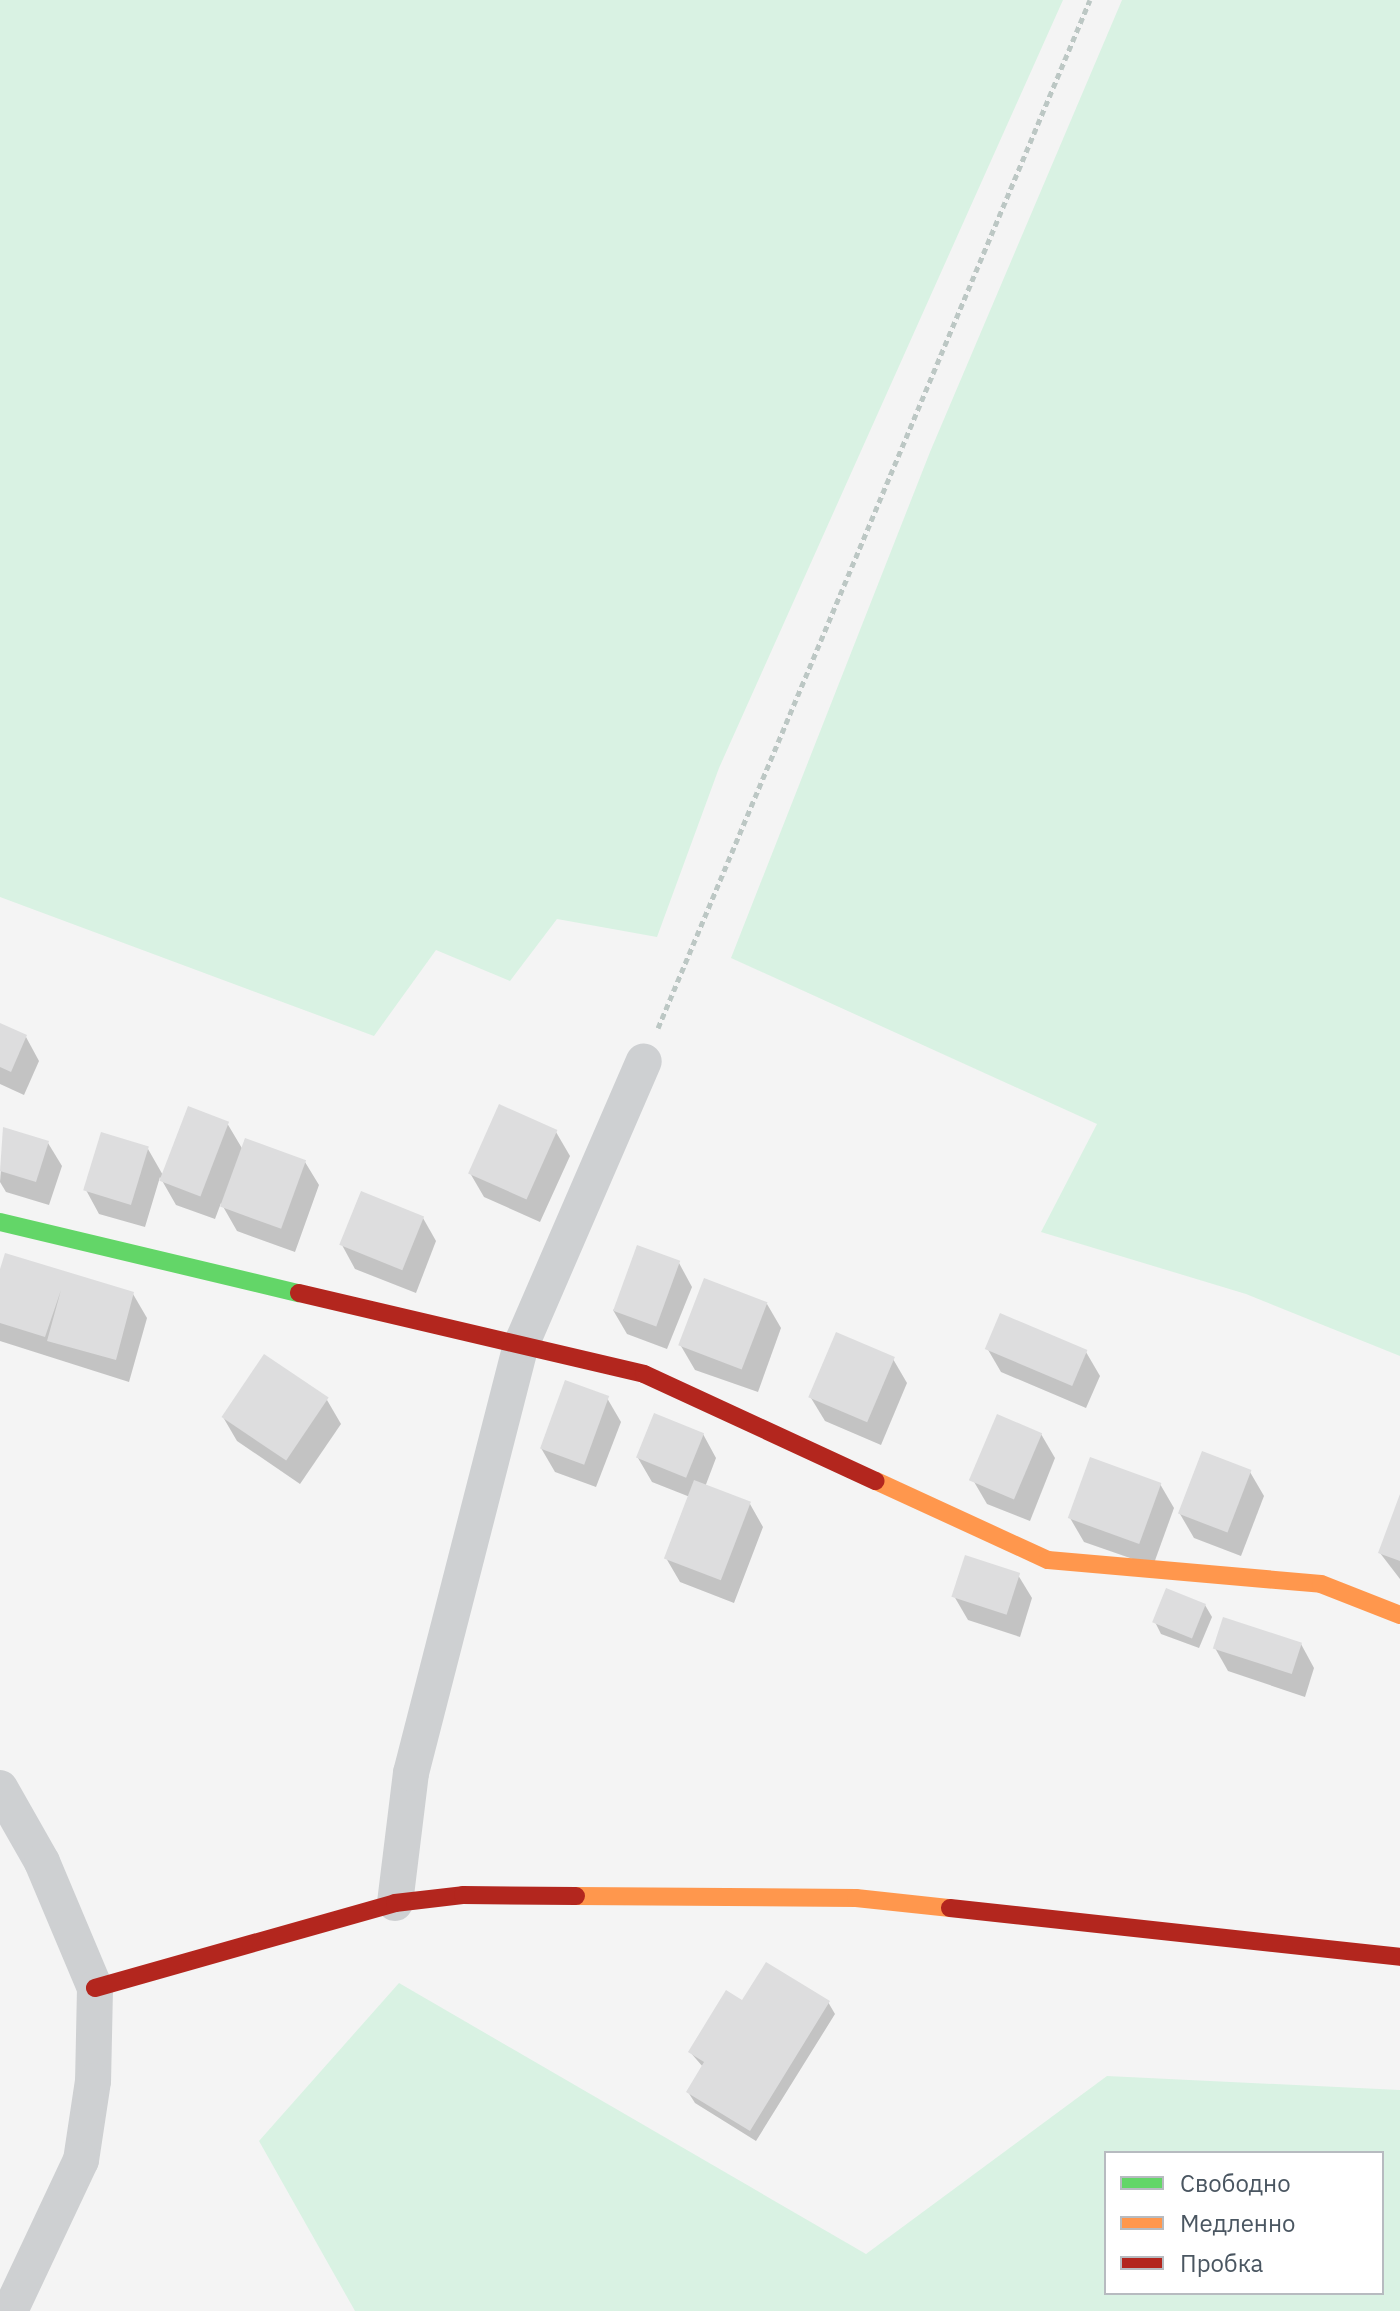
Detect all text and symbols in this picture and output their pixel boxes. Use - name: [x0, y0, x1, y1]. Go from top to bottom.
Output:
- legend: [1104, 2151, 1384, 2295]
- text: Свободно: [1180, 2167, 1291, 2199]
- text: Медленно: [1180, 2207, 1296, 2239]
- text: Пробка: [1180, 2247, 1263, 2279]

